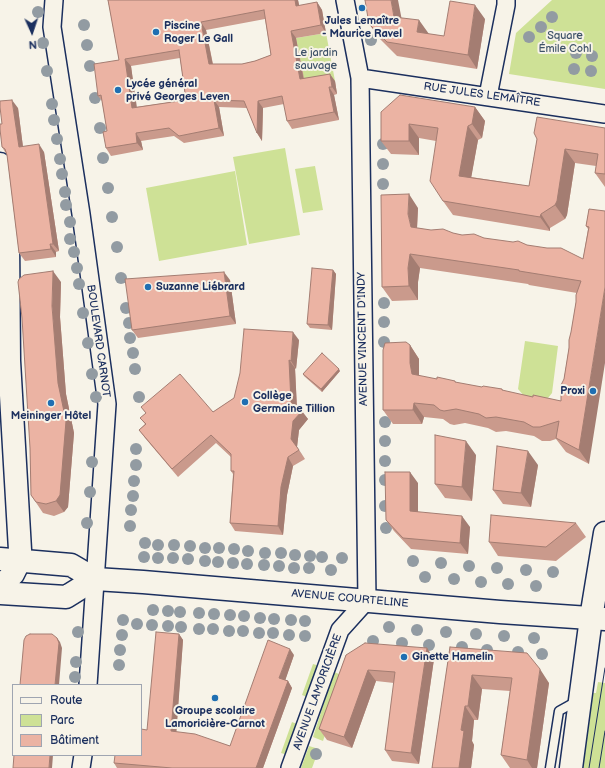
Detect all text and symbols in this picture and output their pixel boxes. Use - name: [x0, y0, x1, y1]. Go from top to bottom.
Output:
- marker: Jules Lemaître - Maurice Ravel: [357, 3, 367, 13]
- north arrow: [12, 12, 52, 52]
- place label: Jules Lemaître - Maurice Ravel: [322, 14, 402, 40]
- place label: Piscine Roger Le Gall: [164, 19, 233, 45]
- marker: Piscine Roger Le Gall: [151, 27, 161, 37]
- park label: Square Émile Cohl: [538, 29, 592, 55]
- text: N: [28, 38, 37, 51]
- park label: Le jardin sauvage: [294, 46, 338, 72]
- place label: Lycée général privé Georges Leven: [126, 77, 230, 103]
- street label: RUE JULES LEMAÎTRE: [423, 80, 541, 110]
- marker: Lycée général privé Georges Leven: [113, 85, 123, 95]
- street label: AVENUE VINCENT D'INDY: [355, 272, 371, 406]
- place label: Suzanne Liébrard: [156, 280, 245, 294]
- marker: Suzanne Liébrard: [143, 282, 153, 292]
- street label: BOULEVARD CARNOT: [84, 284, 112, 398]
- place label: Proxi: [560, 384, 585, 398]
- marker: Proxi: [588, 386, 598, 396]
- place label: Collège Germaine Tillion: [253, 389, 335, 415]
- marker: Collège Germaine Tillion: [240, 397, 250, 407]
- marker: Meininger Hôtel: [46, 398, 56, 408]
- place label: Meininger Hôtel: [11, 409, 91, 423]
- street label: AVENUE COURTELINE: [291, 587, 409, 611]
- street label: AVENUE LAMORICIÈRE: [291, 632, 345, 752]
- place label: Ginette Hamelin: [412, 650, 493, 664]
- marker: Ginette Hamelin: [399, 652, 409, 662]
- legend: [12, 684, 142, 756]
- text: Route: [50, 693, 82, 708]
- marker: Groupe scolaire Lamoricière-Carnot: [210, 693, 220, 703]
- place label: Groupe scolaire Lamoricière-Carnot: [165, 704, 265, 730]
- text: Parc: [50, 713, 74, 728]
- text: Bâtiment: [50, 733, 99, 748]

